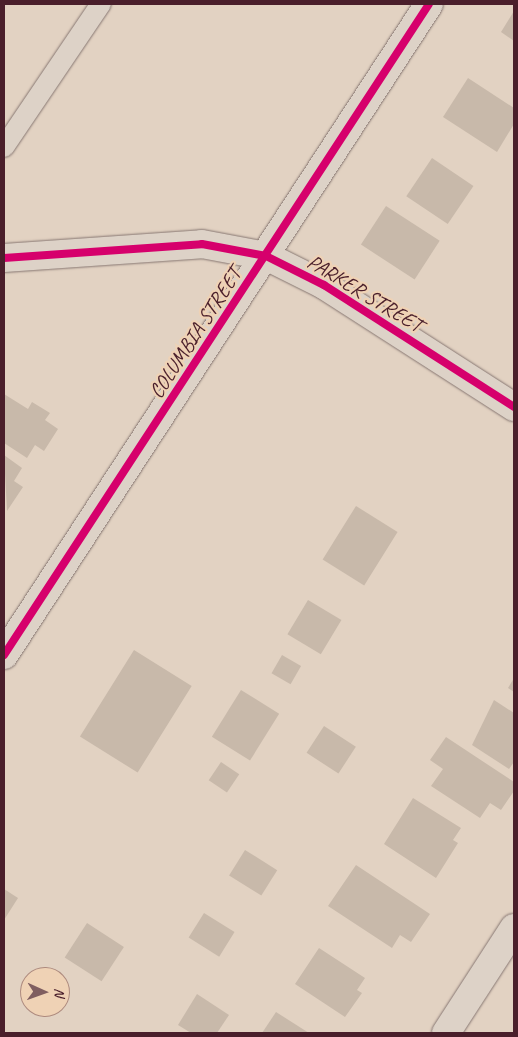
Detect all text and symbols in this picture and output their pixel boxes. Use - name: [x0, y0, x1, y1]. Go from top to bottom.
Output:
- street label: PARKER STREET: [303, 249, 427, 337]
- street label: COLUMBIA STREET: [144, 263, 246, 403]
- north arrow: [20, 967, 70, 1017]
- text: N: [51, 988, 68, 997]

